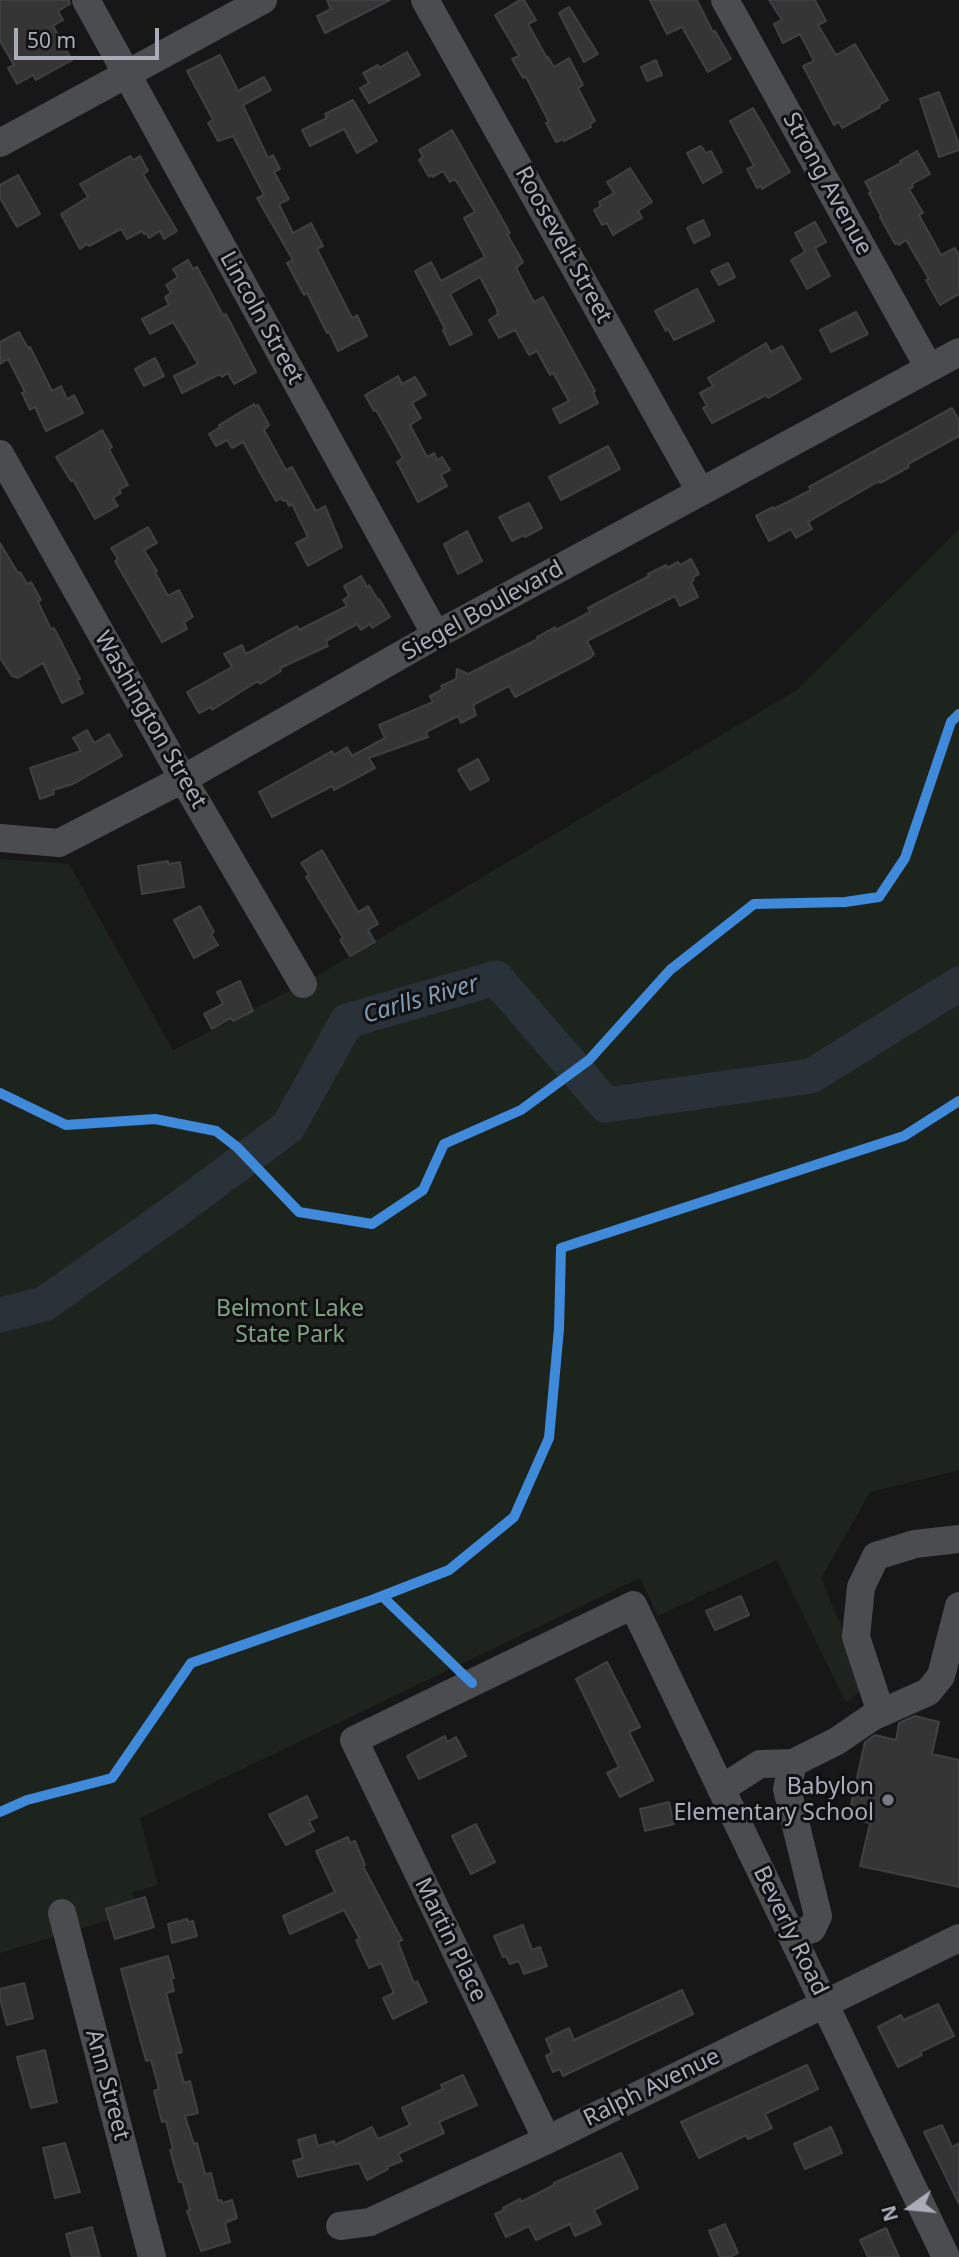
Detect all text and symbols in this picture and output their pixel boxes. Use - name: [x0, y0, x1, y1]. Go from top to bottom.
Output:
- scale bar: [18, 14, 163, 58]
- text: 50 m: [27, 26, 76, 54]
- street label: Strong Avenue: [776, 108, 878, 260]
- street label: Roosevelt Street: [509, 162, 617, 328]
- street label: Lincoln Street: [213, 247, 309, 389]
- street label: Siegel Boulevard: [398, 555, 568, 667]
- street label: Washington Street: [88, 627, 212, 813]
- water label: Carlls River: [360, 970, 482, 1030]
- park label: Belmont Lake State Park: [216, 1295, 364, 1349]
- place label: Babylon Elementary School: [674, 1773, 874, 1827]
- marker: Babylon Elementary School: [880, 1792, 896, 1808]
- street label: Beverly Road: [747, 1862, 833, 2000]
- street label: Martin Place: [408, 1874, 492, 2006]
- street label: Ann Street: [79, 2027, 135, 2143]
- street label: Ralph Avenue: [579, 2043, 725, 2133]
- north arrow: [875, 2173, 945, 2243]
- text: N: [875, 2203, 904, 2224]

